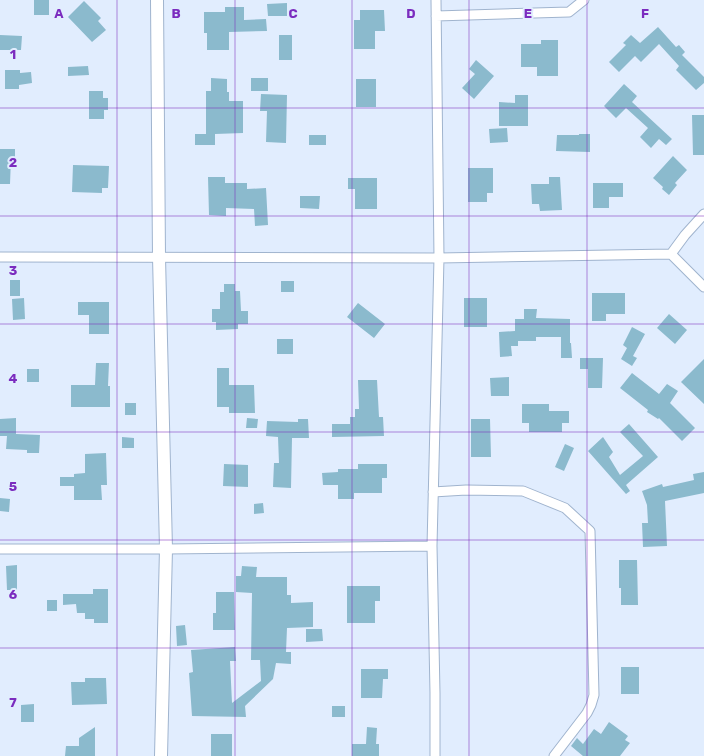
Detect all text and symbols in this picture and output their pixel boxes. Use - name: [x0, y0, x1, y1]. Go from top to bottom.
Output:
- text: A: [54, 6, 64, 21]
- text: B: [171, 6, 181, 21]
- text: C: [288, 6, 298, 21]
- text: D: [406, 6, 416, 21]
- text: E: [524, 6, 532, 21]
- text: F: [641, 6, 649, 21]
- text: 1: [10, 47, 16, 62]
- text: 2: [9, 155, 17, 170]
- text: 3: [9, 263, 18, 278]
- text: 4: [9, 371, 18, 386]
- text: 5: [9, 479, 17, 494]
- text: 6: [9, 587, 18, 602]
- text: 7: [9, 695, 17, 710]

